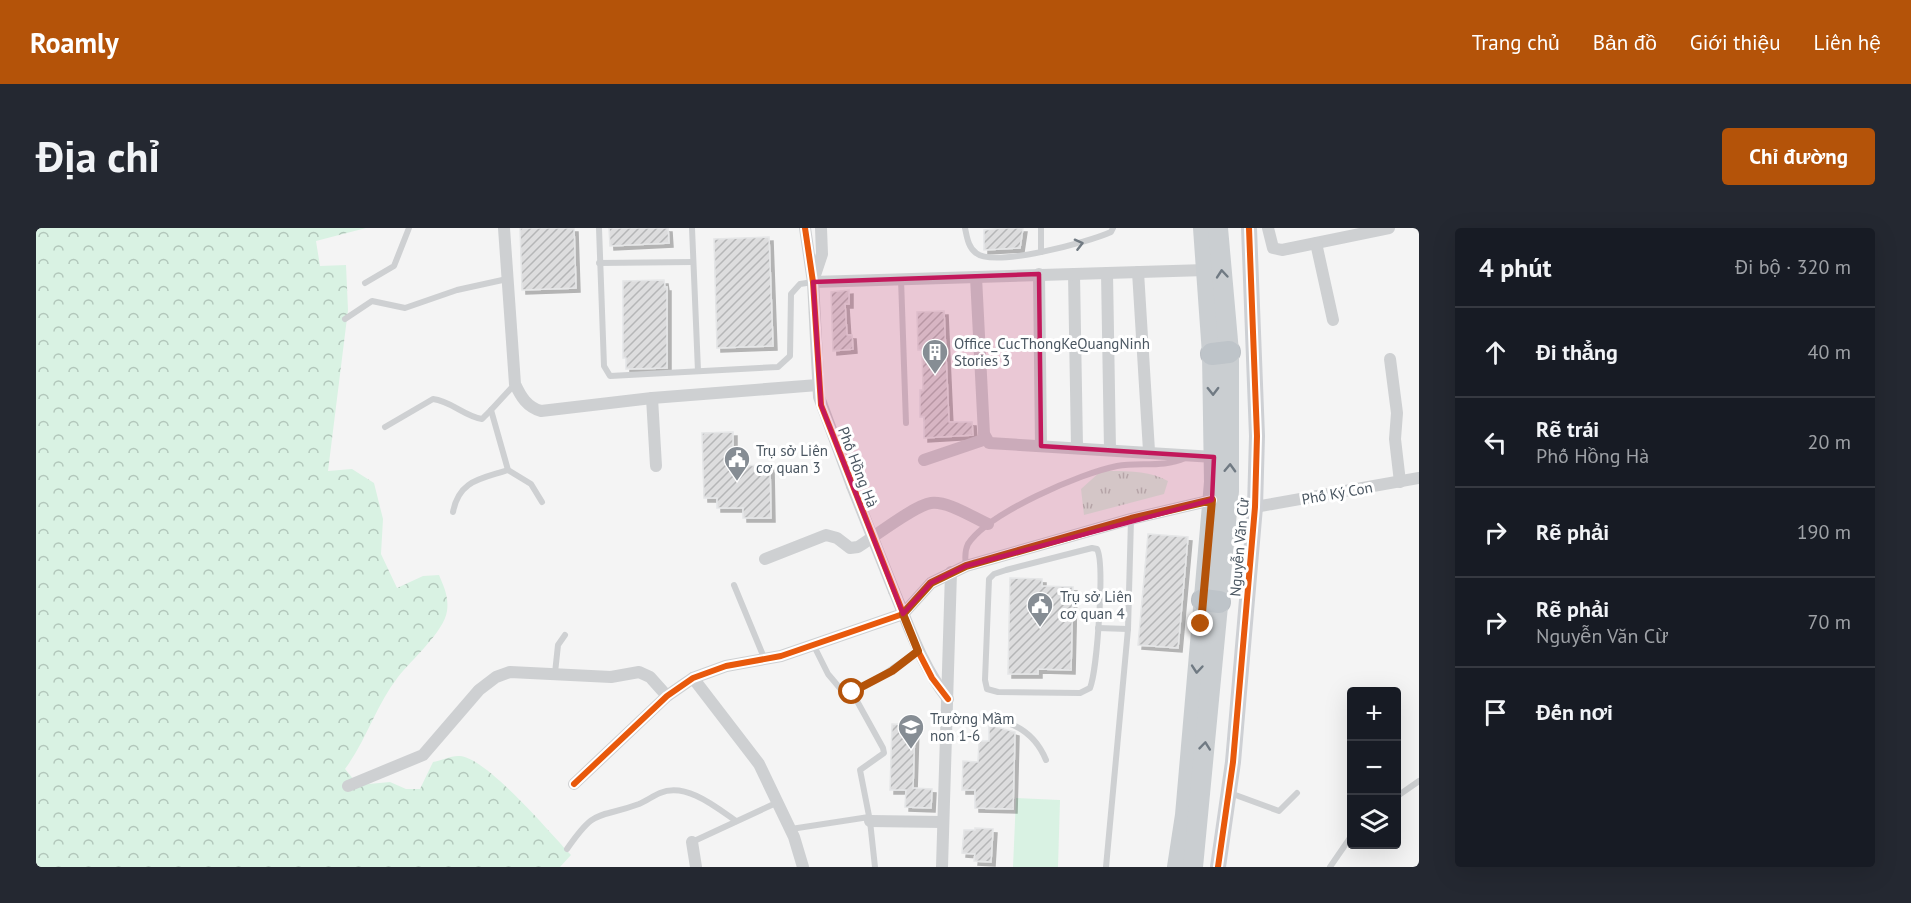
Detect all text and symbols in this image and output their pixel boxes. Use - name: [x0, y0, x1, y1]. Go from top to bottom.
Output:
- text: Roamly: [30, 24, 119, 61]
- text: Trang chủ: [1472, 29, 1560, 56]
- text: Bản đồ: [1593, 29, 1657, 56]
- text: Giới thiệu: [1690, 29, 1781, 56]
- text: Liên hệ: [1814, 29, 1881, 56]
- button: Chỉ đường: [1722, 128, 1875, 185]
- text: Địa chỉ: [36, 129, 160, 184]
- one-way arrow: [1074, 238, 1084, 251]
- text: 4 phút: [1479, 251, 1552, 284]
- text: Đi bộ · 320 m: [1735, 254, 1851, 280]
- one-way arrow: [1216, 269, 1229, 278]
- place label: Office_CucThongKeQuangNinh Stories 3: [954, 334, 1150, 370]
- icon: ahead: [1479, 336, 1512, 369]
- building icon: Office_CucThongKeQuangNinh Stories 3: [920, 337, 950, 375]
- text: Đi thẳng: [1536, 338, 1618, 366]
- text: 40 m: [1808, 339, 1851, 365]
- one-way arrow: [1207, 387, 1219, 396]
- text: Rẽ trái: [1536, 415, 1599, 443]
- street label: Phố Hồng Hà: [834, 424, 882, 510]
- icon: left: [1479, 426, 1512, 459]
- text: 20 m: [1808, 429, 1851, 455]
- place label: Trụ sở Liên cơ quan 3: [756, 441, 828, 477]
- text: Phố Hồng Hà: [1536, 443, 1649, 469]
- public building icon: Trụ sở Liên cơ quan 3: [722, 444, 752, 482]
- one-way arrow: [1224, 464, 1236, 473]
- street label: Phố Ký Con: [1300, 477, 1374, 509]
- street label: Nguyễn Văn Cừ: [1225, 497, 1253, 597]
- icon: right: [1479, 516, 1512, 549]
- text: Rẽ phải: [1536, 518, 1609, 546]
- text: 190 m: [1797, 519, 1851, 545]
- place label: Trụ sở Liên cơ quan 4: [1060, 587, 1132, 623]
- public building icon: Trụ sở Liên cơ quan 4: [1025, 590, 1055, 628]
- text: Rẽ phải: [1536, 595, 1609, 623]
- icon: right: [1479, 606, 1512, 639]
- text: 70 m: [1808, 609, 1851, 635]
- route end: [1187, 610, 1213, 636]
- text: Nguyễn Văn Cừ: [1536, 623, 1669, 649]
- one-way arrow: [1191, 665, 1204, 674]
- route start: [838, 678, 864, 704]
- map controls: [1347, 687, 1401, 849]
- button: +: [1347, 687, 1401, 741]
- icon: arrive: [1479, 696, 1512, 729]
- text: Đến nơi: [1536, 698, 1613, 726]
- place label: Trường Mầm non 1-6: [930, 709, 1014, 745]
- school or university icon: Trường Mầm non 1-6: [896, 712, 926, 750]
- button: −: [1347, 741, 1401, 795]
- one-way arrow: [1198, 742, 1211, 751]
- button: layers: [1347, 795, 1401, 849]

